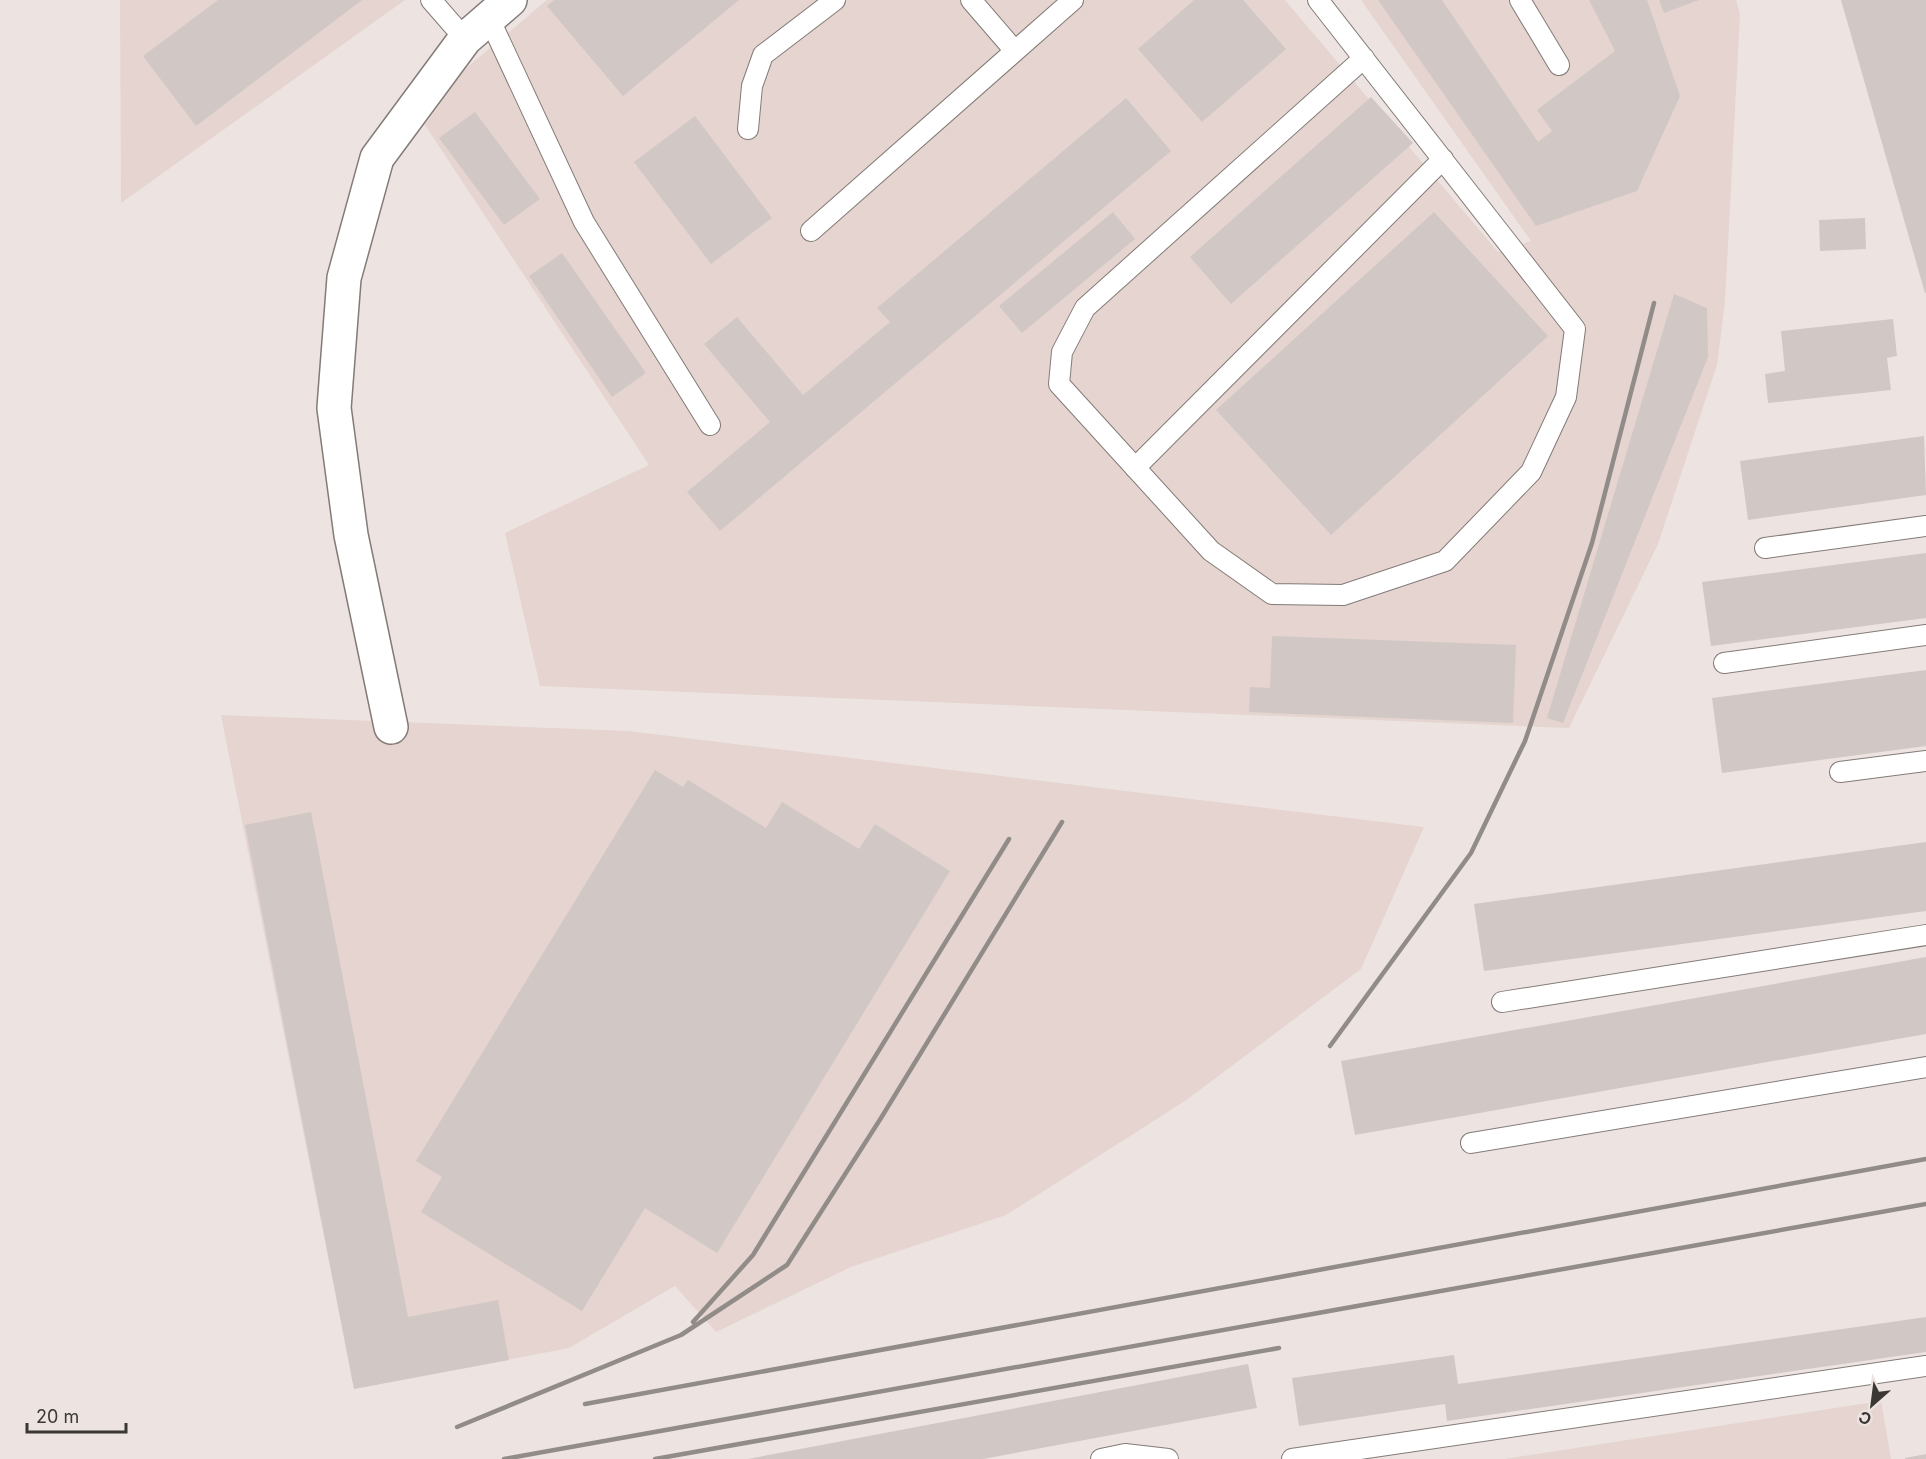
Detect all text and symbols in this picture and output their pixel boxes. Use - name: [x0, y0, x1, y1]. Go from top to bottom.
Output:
- north arrow: [1842, 1375, 1902, 1435]
- scale bar: [27, 1396, 126, 1434]
- text: 20 m: [36, 1406, 79, 1427]
- text: С: [1855, 1407, 1875, 1430]

